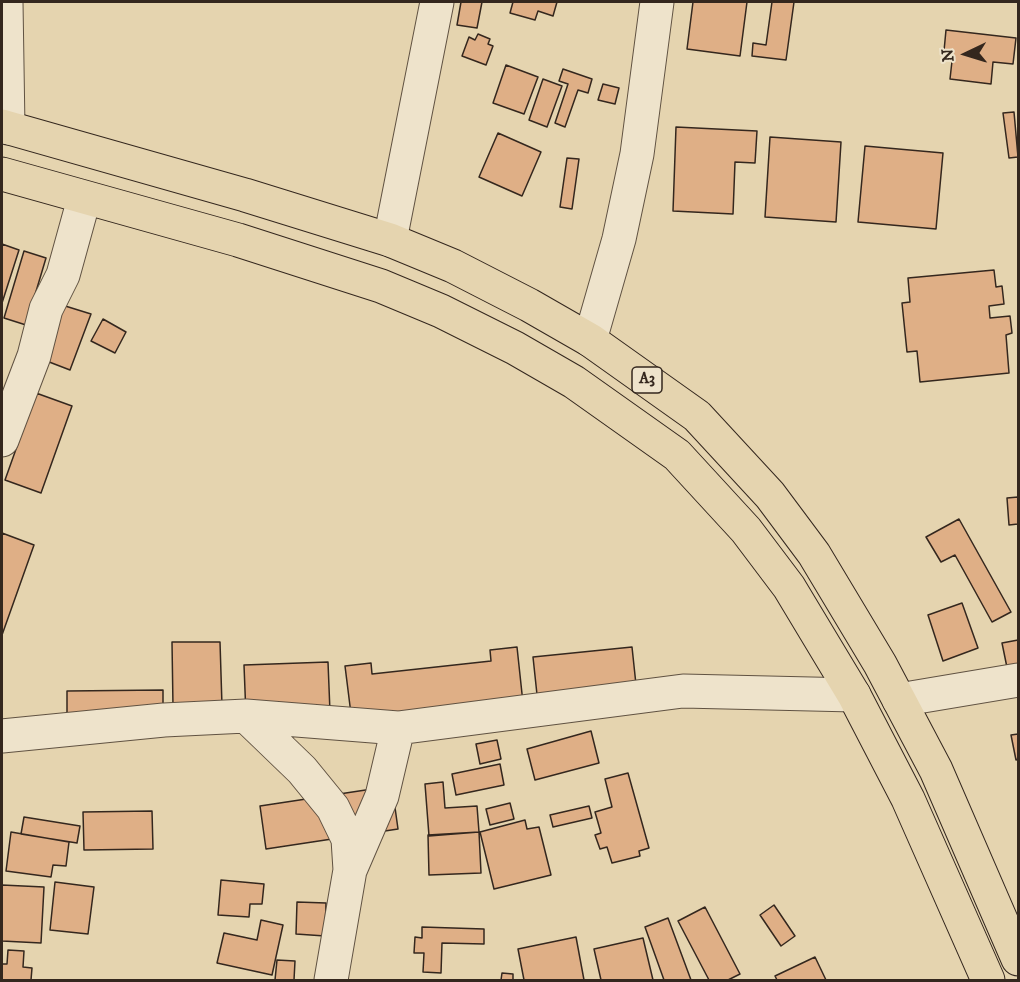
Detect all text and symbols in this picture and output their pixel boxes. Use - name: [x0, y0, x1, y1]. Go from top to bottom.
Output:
- north arrow: [936, 24, 996, 84]
- text: N: [938, 48, 958, 63]
- road number: A3: [632, 367, 662, 393]

